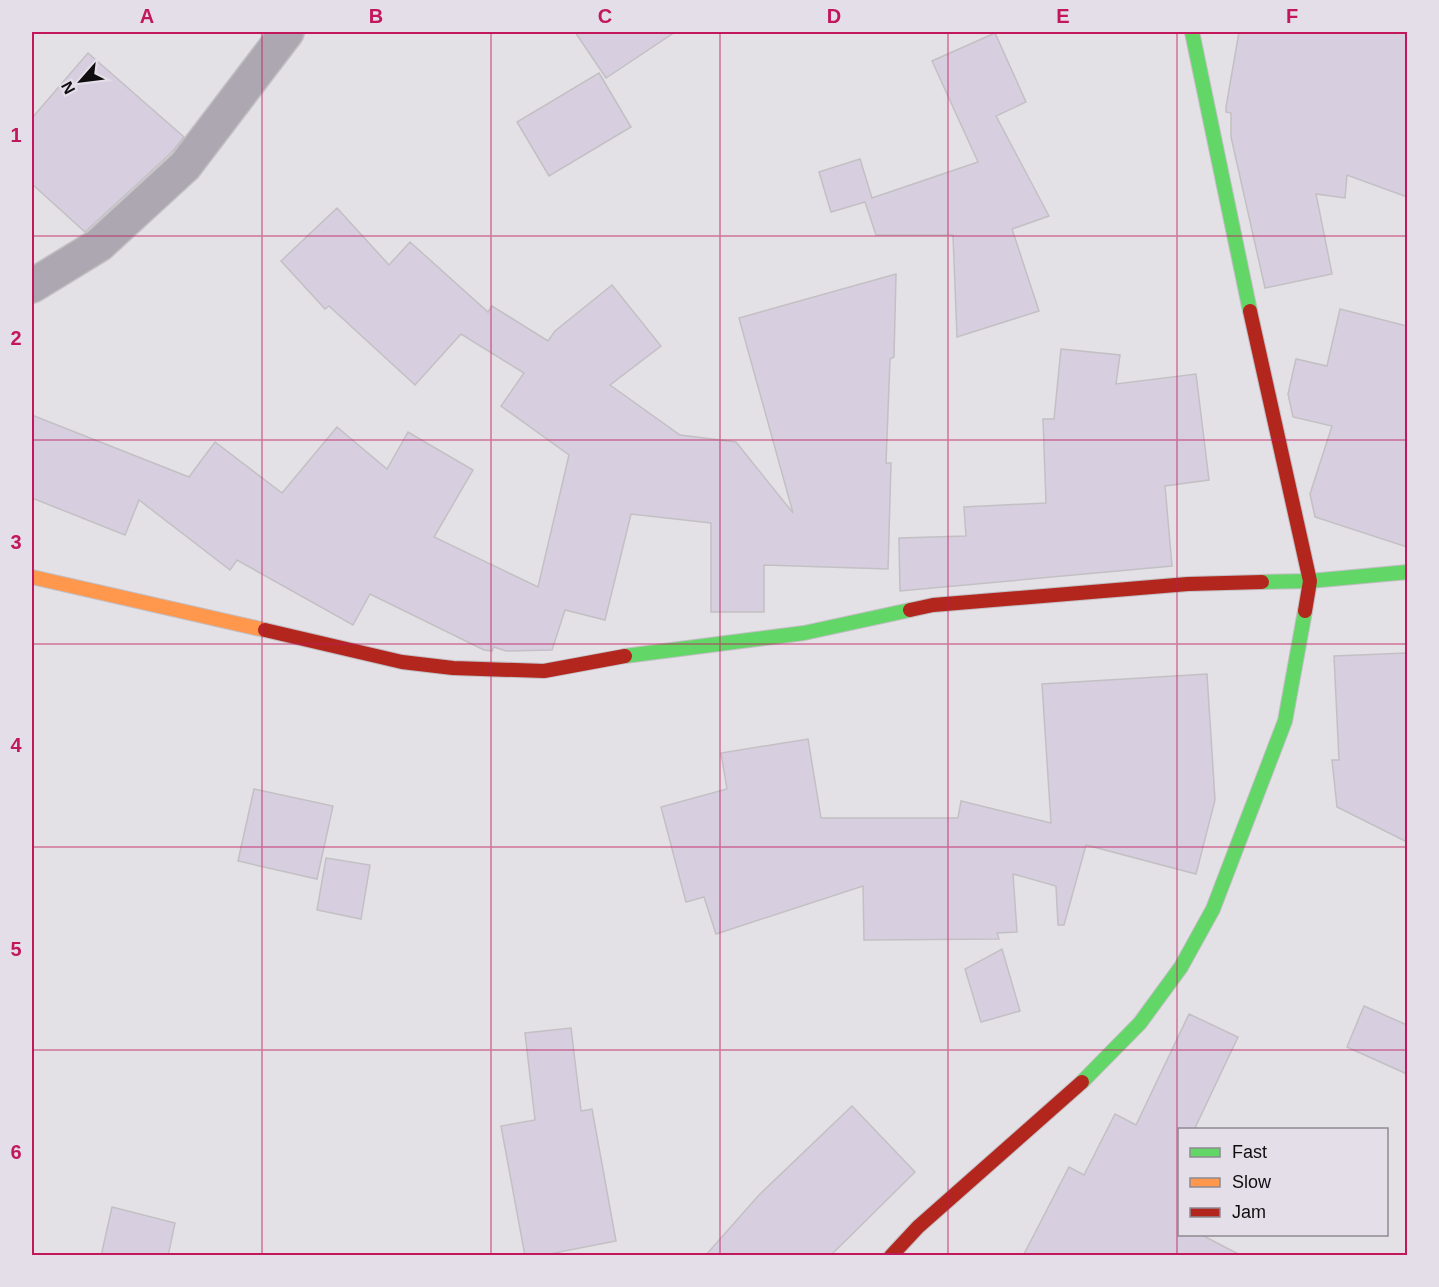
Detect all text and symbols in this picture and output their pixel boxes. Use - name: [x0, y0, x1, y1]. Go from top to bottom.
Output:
- text: A: [140, 5, 154, 27]
- text: B: [369, 5, 383, 27]
- text: C: [598, 5, 612, 27]
- text: D: [827, 5, 841, 27]
- text: E: [1056, 5, 1070, 27]
- text: F: [1286, 5, 1298, 27]
- north arrow: [51, 51, 111, 111]
- text: N: [58, 79, 78, 97]
- text: 1: [10, 124, 22, 146]
- text: 2: [10, 327, 22, 349]
- text: 3: [10, 531, 22, 553]
- text: 4: [10, 734, 22, 756]
- text: 5: [10, 938, 22, 960]
- legend: [1178, 1128, 1388, 1236]
- text: 6: [10, 1141, 22, 1163]
- text: Fast: [1232, 1142, 1267, 1162]
- text: Slow: [1232, 1172, 1272, 1192]
- text: Jam: [1232, 1202, 1266, 1222]

